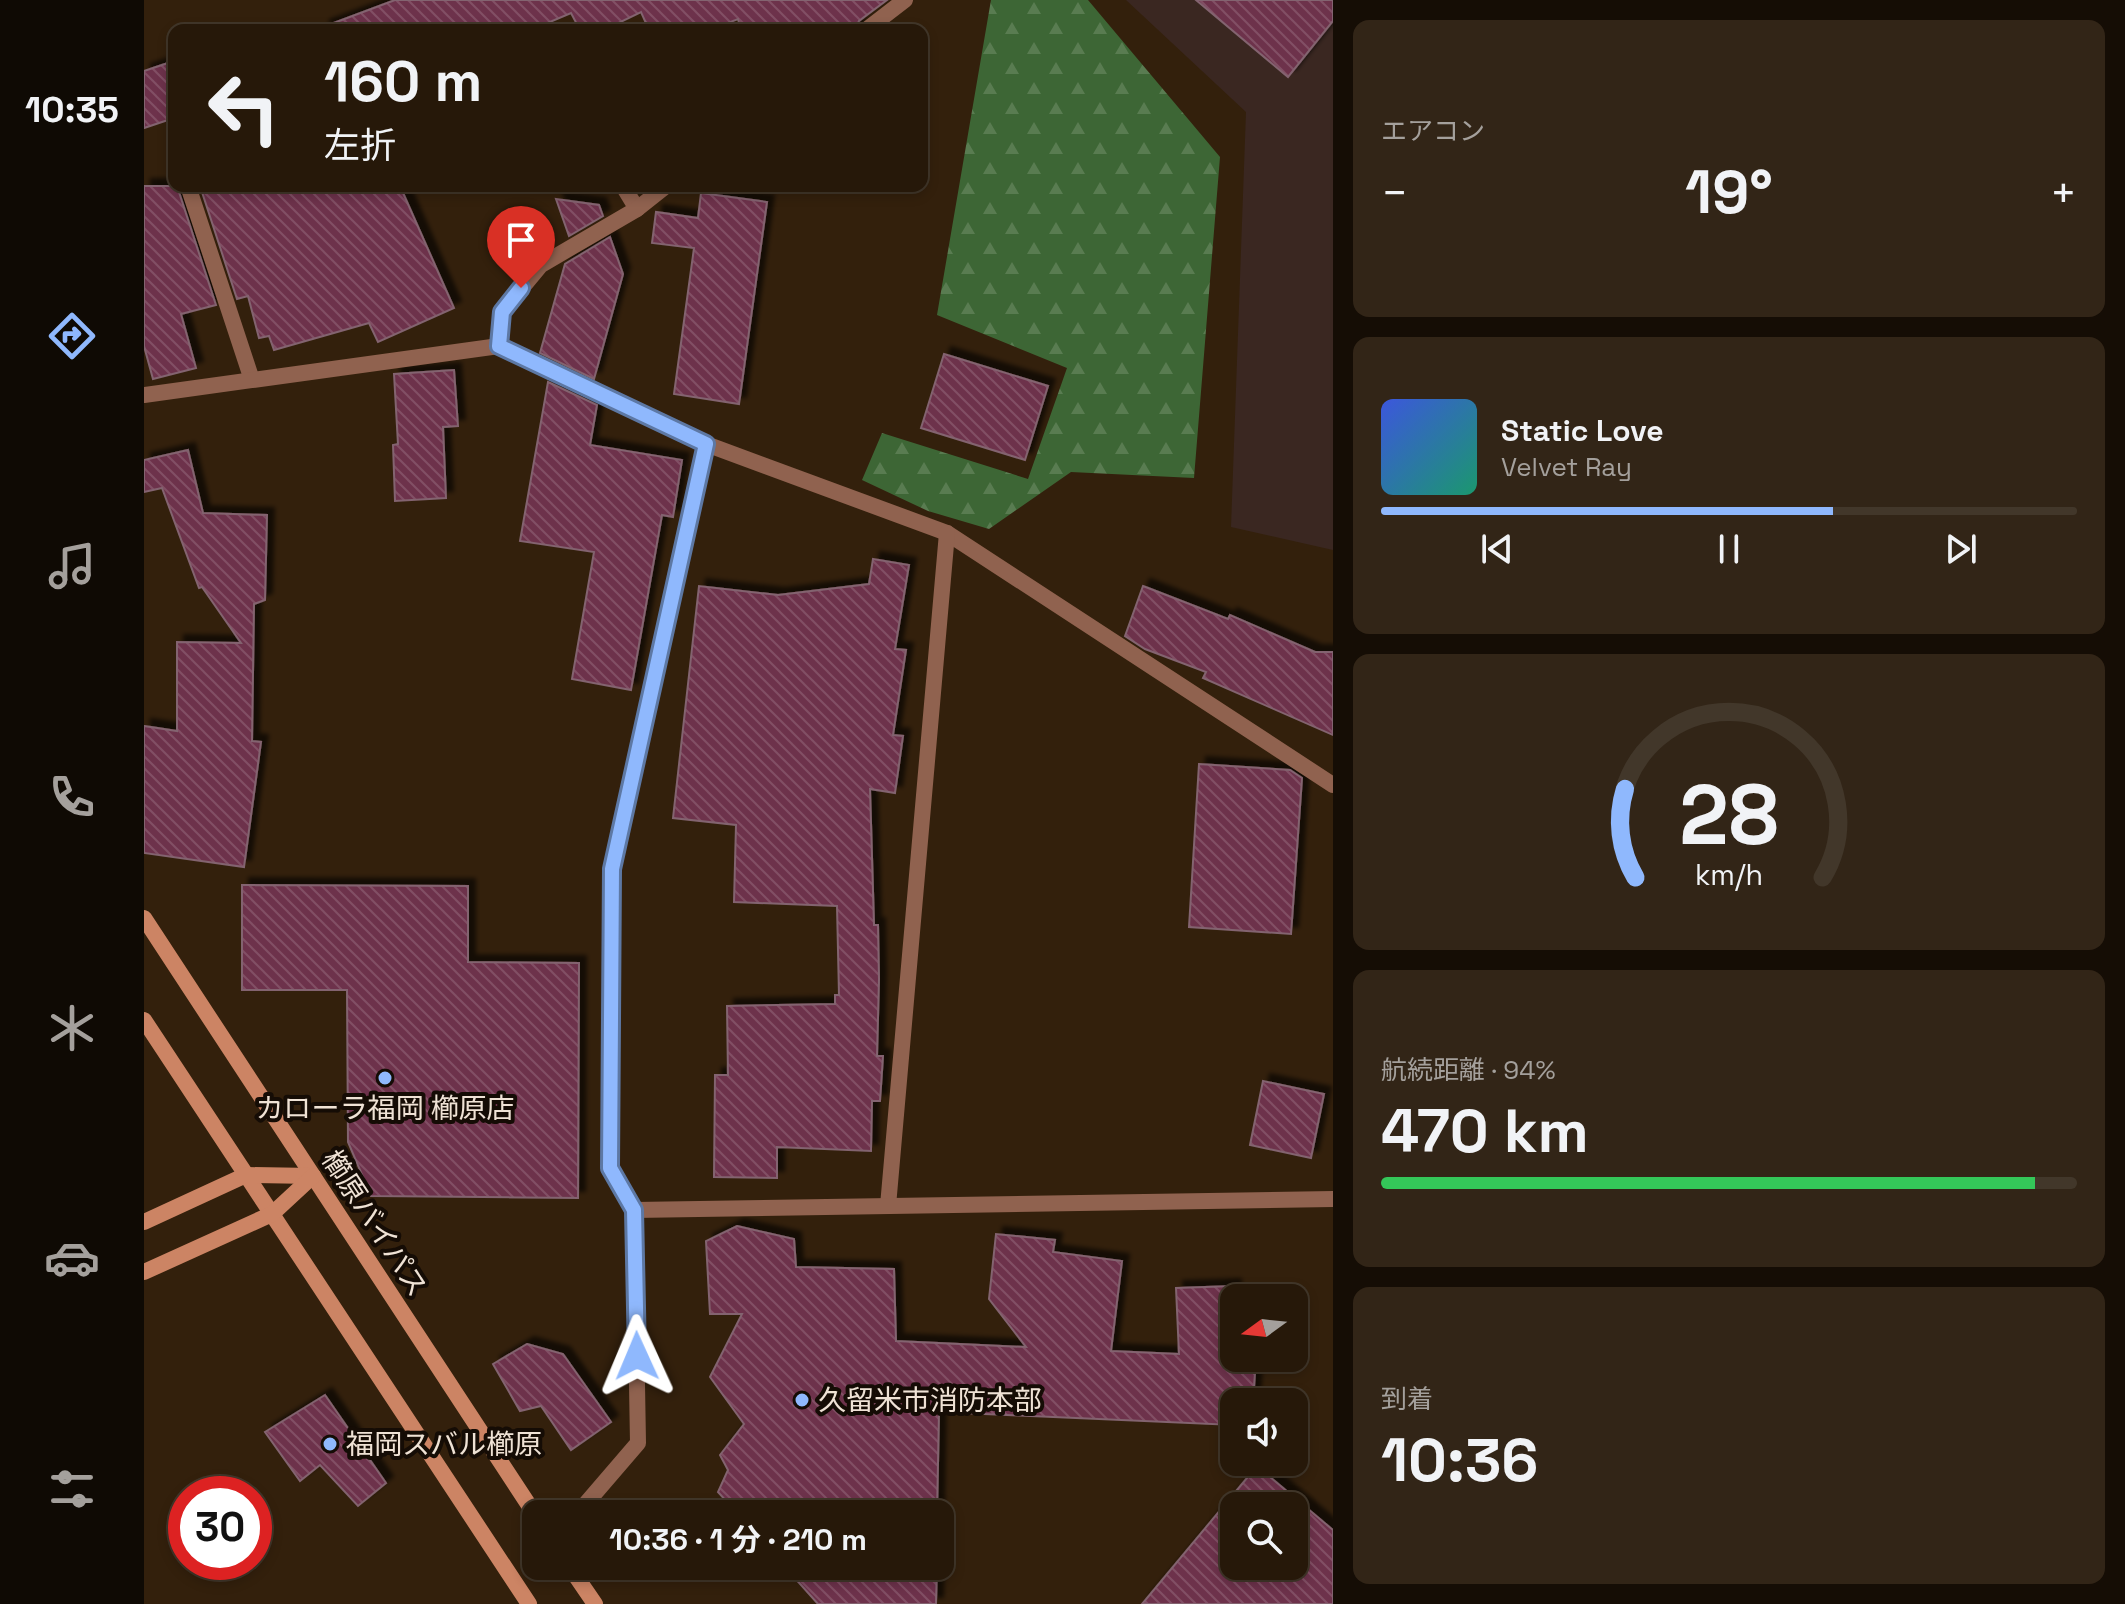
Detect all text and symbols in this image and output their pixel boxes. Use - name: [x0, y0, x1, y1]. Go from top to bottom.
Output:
- text: 160 m: [324, 46, 482, 117]
- icon: left: [192, 56, 296, 160]
- text: 10:35: [25, 87, 119, 133]
- text: エアコン: [1381, 114, 1485, 148]
- text: 左折: [324, 123, 396, 169]
- text: 19°: [1685, 154, 1773, 231]
- text: −: [1381, 165, 1408, 221]
- text: +: [2050, 165, 2077, 221]
- pin: [487, 206, 555, 288]
- icon: arrive: [499, 218, 543, 262]
- icon: directions: [44, 308, 100, 364]
- text: Static Love: [1501, 411, 1664, 450]
- text: Velvet Ray: [1501, 450, 1632, 484]
- icon: previous: [1475, 527, 1519, 571]
- icon: pause: [1707, 527, 1751, 571]
- icon: next: [1939, 527, 1983, 571]
- icon: music: [44, 538, 100, 594]
- text: 28: [1679, 762, 1779, 868]
- icon: phone: [44, 769, 100, 825]
- text: km/h: [1695, 857, 1763, 893]
- icon: climate: [44, 1000, 100, 1056]
- text: 航続距離 · 94%: [1381, 1053, 1555, 1087]
- marker: カローラ福岡 櫛原店: [376, 1069, 394, 1087]
- place label: カローラ福岡 櫛原店: [255, 1090, 515, 1126]
- text: 470 km: [1381, 1093, 1589, 1170]
- street label: 櫛原バイパス: [314, 1143, 436, 1303]
- icon: car: [44, 1230, 100, 1286]
- north arrow: [1220, 1284, 1308, 1372]
- map controls: [1220, 1284, 1308, 1580]
- position arrow: [595, 1314, 679, 1398]
- place label: 久留米市消防本部: [818, 1382, 1042, 1418]
- text: 到着: [1381, 1382, 1433, 1416]
- button: sound: [1220, 1388, 1308, 1476]
- marker: 久留米市消防本部: [793, 1391, 811, 1409]
- text: 10:36: [1381, 1422, 1538, 1499]
- place label: 福岡スバル櫛原: [346, 1426, 542, 1462]
- marker: 福岡スバル櫛原: [321, 1435, 339, 1453]
- icon: filters: [44, 1461, 100, 1517]
- speed limit sign: 30: [168, 1476, 272, 1580]
- button: search: [1220, 1492, 1308, 1580]
- text: 10:36 · 1 分 · 210 m: [609, 1520, 867, 1559]

